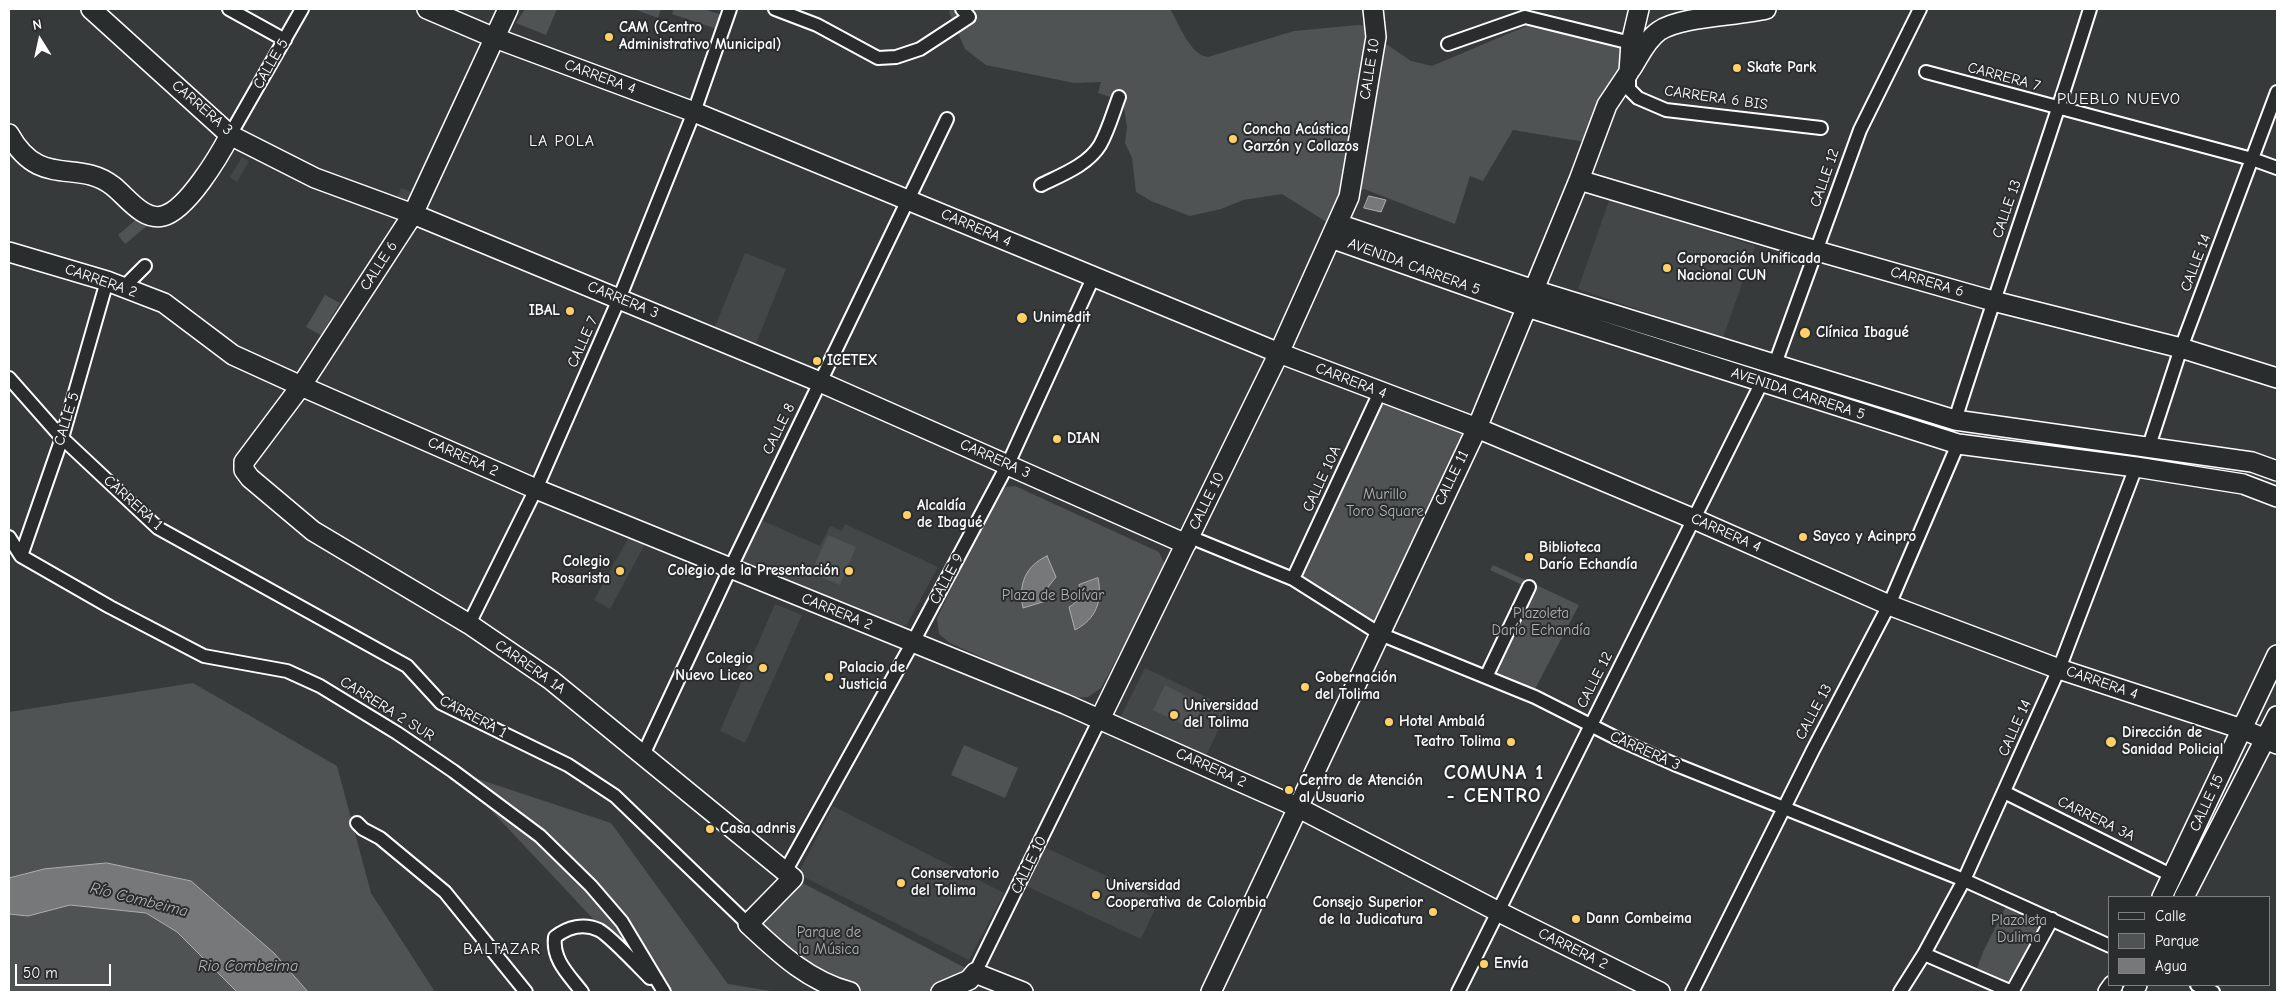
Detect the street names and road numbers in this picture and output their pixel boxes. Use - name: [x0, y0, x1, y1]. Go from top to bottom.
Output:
- street label: CALLE 5: [249, 36, 293, 92]
- street label: CALLE 10: [1356, 37, 1384, 101]
- street label: CARRERA 4: [562, 56, 638, 98]
- street label: CARRERA 7: [1966, 59, 2042, 95]
- street label: CARRERA 3: [168, 77, 236, 139]
- street label: CARRERA 6 BIS: [1663, 82, 1769, 114]
- street label: CALLE 12: [1807, 146, 1843, 210]
- street label: CALLE 13: [1989, 177, 2025, 241]
- street label: CARRERA 4: [938, 205, 1014, 251]
- street label: CALLE 14: [2177, 232, 2215, 294]
- street label: AVENIDA CARRERA 5: [1345, 235, 1483, 299]
- street label: CALLE 6: [356, 238, 402, 294]
- street label: CARRERA 2: [62, 260, 140, 302]
- street label: CARRERA 6: [1888, 263, 1966, 301]
- street label: CARRERA 3: [585, 278, 661, 322]
- street label: CALLE 7: [564, 314, 602, 370]
- street label: CARRERA 4: [1313, 359, 1389, 403]
- street label: AVENIDA CARRERA 5: [1729, 364, 1867, 424]
- street label: CALLE 5: [50, 390, 84, 448]
- street label: CALLE 8: [759, 400, 799, 458]
- street label: CARRERA 2: [425, 433, 501, 481]
- street label: CARRERA 3: [957, 436, 1033, 482]
- street label: CALLE 10A: [1299, 443, 1345, 515]
- street label: CALLE 11: [1431, 448, 1473, 508]
- street label: CALLE 10: [1185, 469, 1229, 533]
- street label: CARRERA 1: [100, 472, 166, 534]
- street label: CARRERA 4: [1688, 510, 1764, 556]
- street label: CALLE 9: [926, 551, 968, 607]
- street label: CARRERA 2: [799, 590, 875, 634]
- street label: CARRERA 1A: [491, 636, 569, 698]
- street label: CALLE 12: [1573, 649, 1617, 711]
- street label: CARRERA 4: [2064, 662, 2140, 704]
- street label: CARRERA 2 SUR: [336, 673, 438, 745]
- street label: CALLE 13: [1792, 681, 1836, 743]
- street label: CARRERA 1: [436, 692, 510, 742]
- street label: CALLE 14: [1995, 697, 2035, 759]
- street label: CARRERA 3: [1607, 728, 1683, 774]
- street label: CARRERA 2: [1173, 744, 1249, 792]
- street label: CALLE 15: [2186, 772, 2228, 834]
- street label: CARRERA 3A: [2054, 793, 2138, 845]
- street label: CALLE 10: [1007, 833, 1051, 897]
- street label: CARRERA 2: [1535, 924, 1611, 974]

